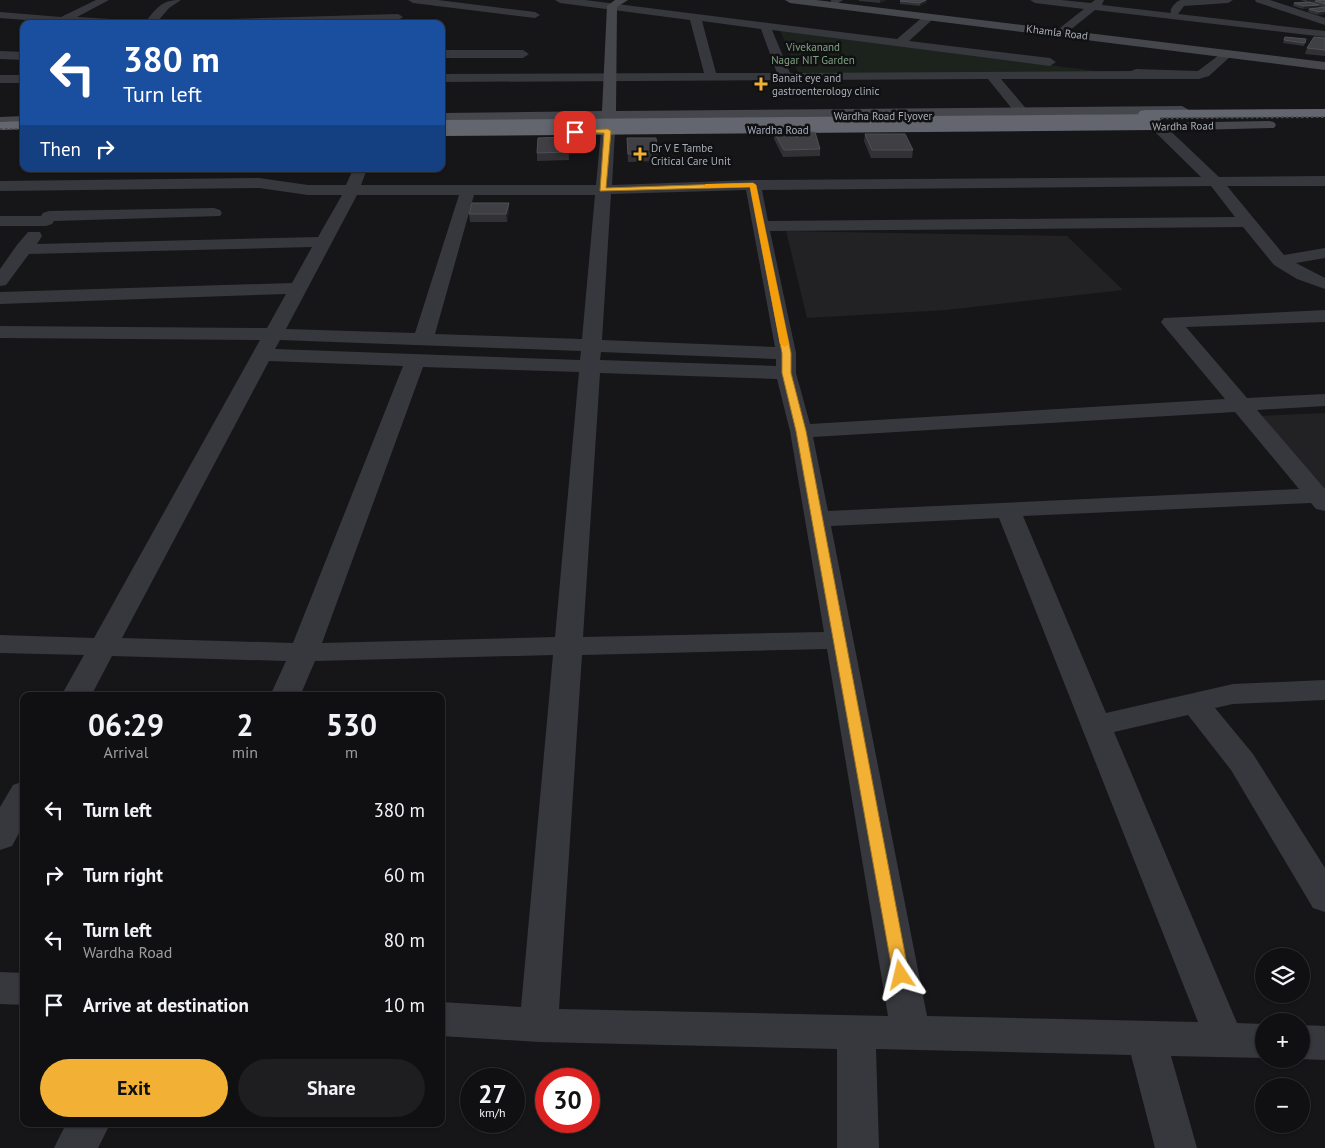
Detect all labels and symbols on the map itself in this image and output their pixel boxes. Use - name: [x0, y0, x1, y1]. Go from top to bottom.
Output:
- street label: Khamla Road: [1025, 21, 1089, 43]
- park label: Vivekanand Nagar NIT Garden: [771, 40, 855, 67]
- place label: Banait eye and gastroenterology clinic: [772, 71, 880, 98]
- marker: Banait eye and gastroenterology clinic: [754, 77, 768, 91]
- street label: Wardha Road Flyover: [834, 109, 933, 123]
- pin: [554, 111, 596, 153]
- street label: Wardha Road: [1152, 118, 1214, 134]
- street label: Wardha Road: [747, 123, 809, 137]
- place label: Dr V E Tambe Critical Care Unit: [651, 141, 731, 168]
- marker: Dr V E Tambe Critical Care Unit: [633, 147, 647, 161]
- position arrow: [874, 948, 926, 1000]
- speed limit sign: 30: [535, 1068, 600, 1133]

